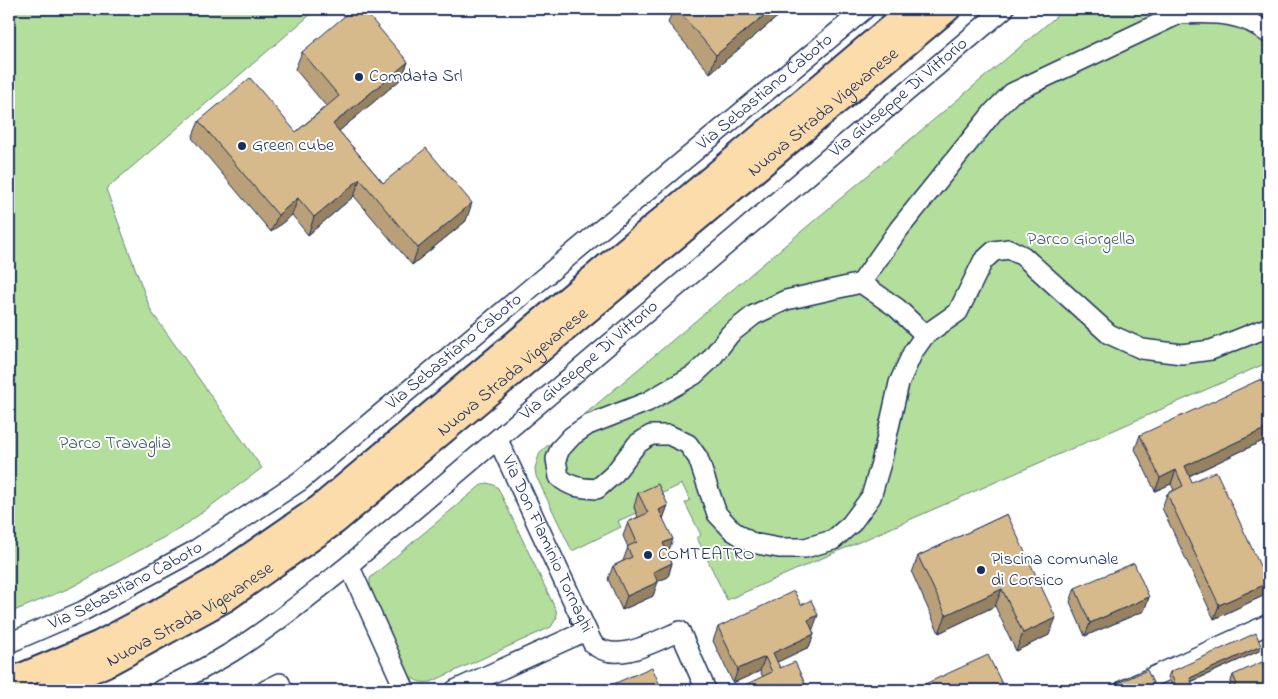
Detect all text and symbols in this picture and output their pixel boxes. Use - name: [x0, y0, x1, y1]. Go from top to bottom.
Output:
- street label: Via Sebastiano Caboto: [691, 28, 839, 158]
- street label: Via Giuseppe Di Vittorio: [823, 32, 974, 165]
- street label: Nuova Strada Vigevanese: [743, 41, 906, 184]
- place label: Comdata Srl: [369, 64, 462, 90]
- marker: Comdata Srl: [353, 71, 365, 83]
- place label: Green cube: [252, 133, 335, 159]
- marker: Green cube: [236, 140, 248, 152]
- park label: Parco Giorgella: [1027, 227, 1135, 254]
- street label: Via Sebastiano Caboto: [380, 287, 528, 417]
- street label: Via Giuseppe Di Vittorio: [514, 294, 664, 428]
- street label: Nuova Strada Vigevanese: [432, 301, 595, 444]
- park label: Parco Travaglia: [59, 431, 171, 458]
- street label: Via Don Flaminio Tornaghi: [494, 450, 599, 637]
- street label: Via Sebastiano Caboto: [44, 535, 208, 638]
- place label: COMTEATRO: [658, 542, 755, 568]
- place label: Piscina comunale di Corsico: [991, 547, 1119, 594]
- marker: COMTEATRO: [642, 549, 654, 561]
- street label: Nuova Strada Vigevanese: [102, 556, 280, 675]
- marker: Piscina comunale di Corsico: [975, 564, 987, 576]

